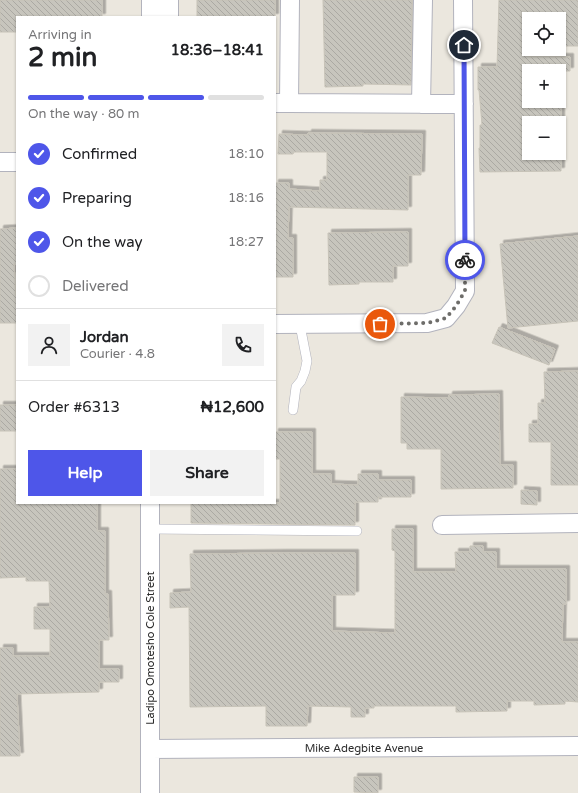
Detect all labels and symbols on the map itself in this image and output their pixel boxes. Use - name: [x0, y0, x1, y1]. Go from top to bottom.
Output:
- pin: [447, 28, 481, 62]
- courier: [445, 240, 485, 280]
- pin: [363, 307, 397, 341]
- street label: Ladipo Omotesho Cole Street: [144, 571, 157, 725]
- street label: Mike Adegbite Avenue: [305, 742, 423, 755]

